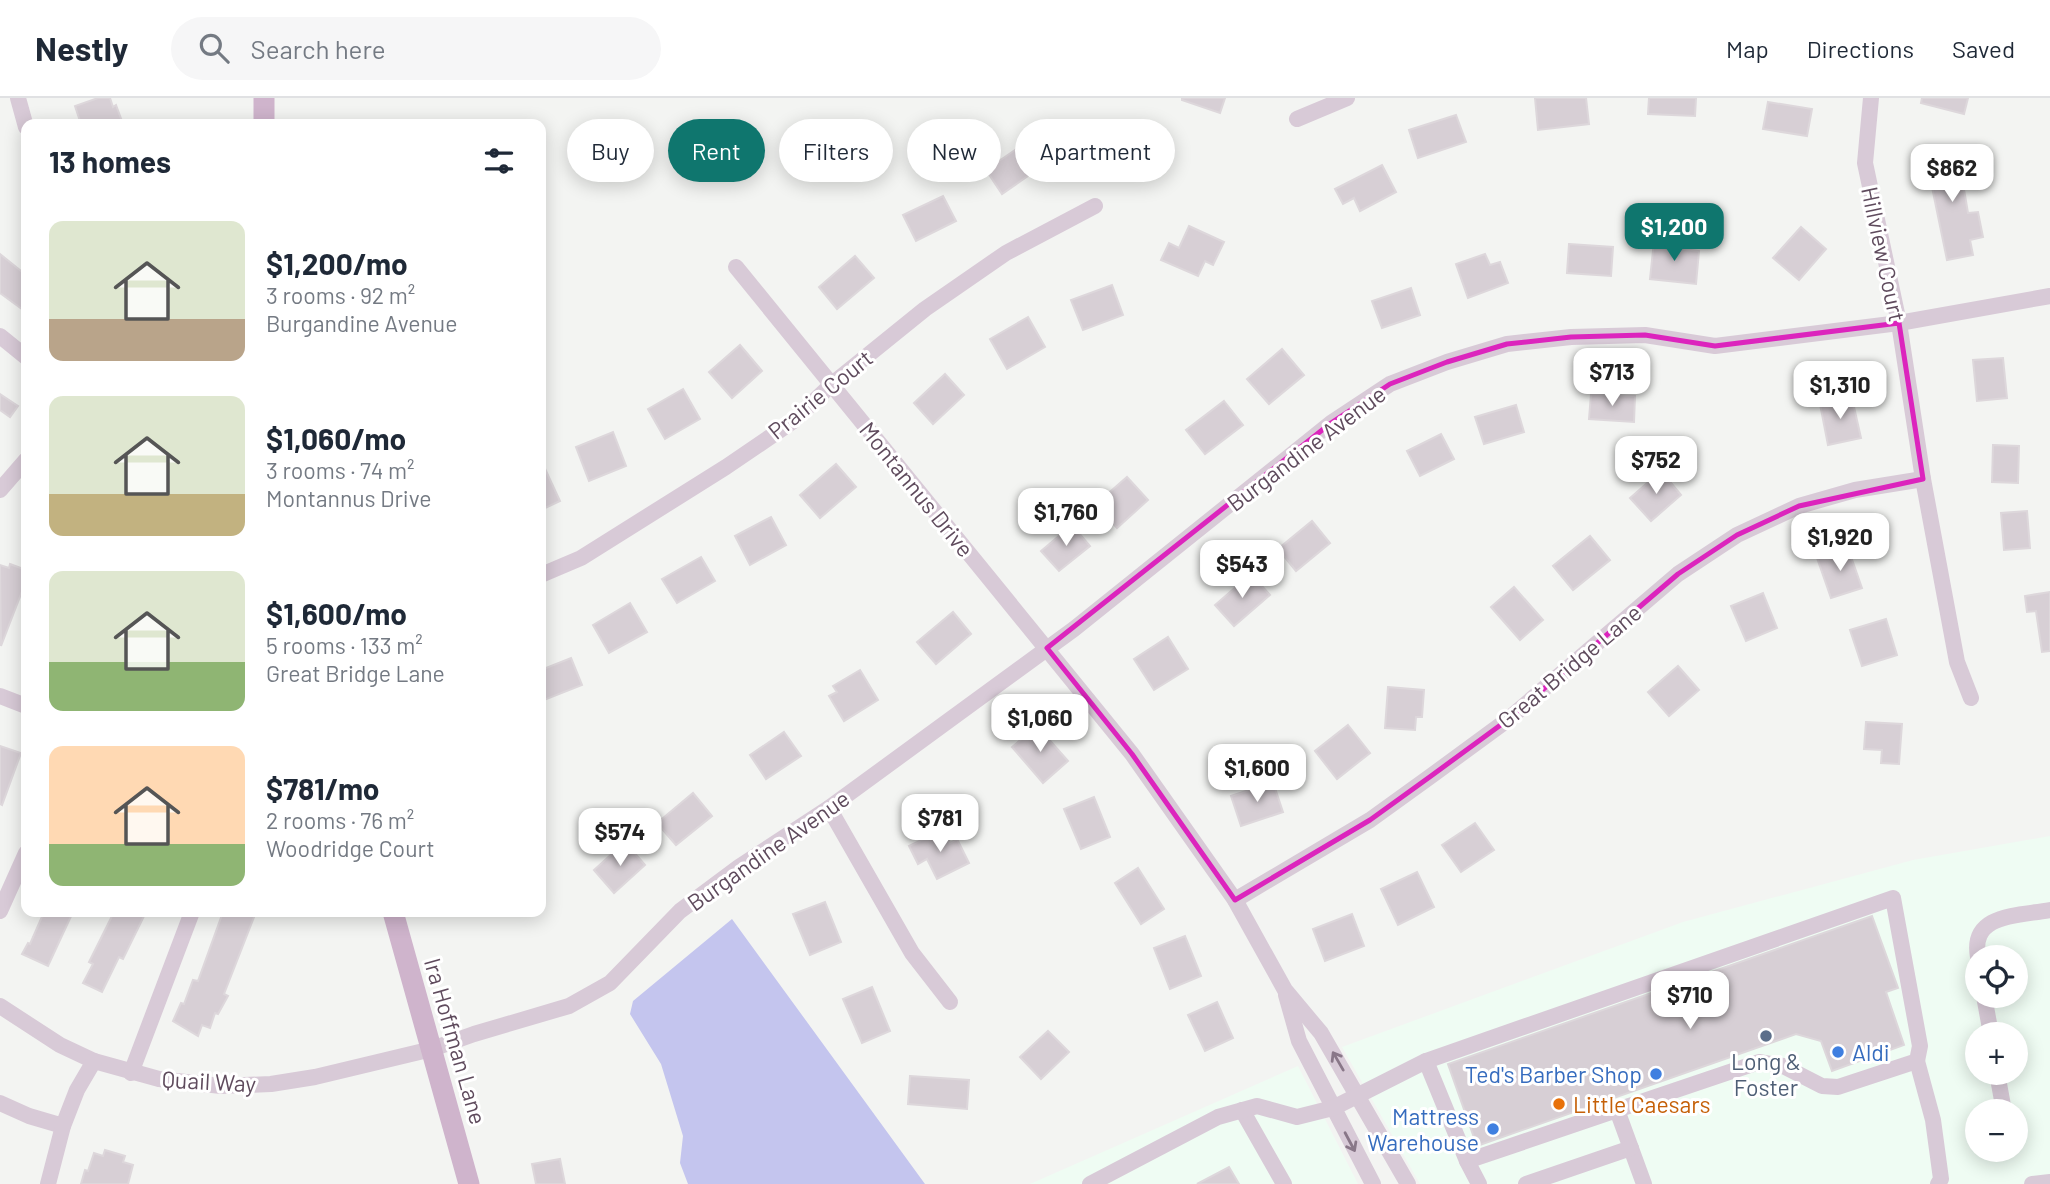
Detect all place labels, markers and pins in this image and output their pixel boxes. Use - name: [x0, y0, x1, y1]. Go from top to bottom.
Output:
- pin: $862: [1911, 144, 1993, 204]
- pin: $1,200: [1617, 204, 1731, 263]
- pin: $713: [1571, 348, 1653, 408]
- pin: $1,310: [1783, 362, 1897, 421]
- pin: $752: [1615, 436, 1697, 496]
- pin: $1,760: [1009, 489, 1123, 548]
- pin: $1,920: [1783, 514, 1897, 573]
- pin: $543: [1201, 540, 1283, 600]
- pin: $1,060: [983, 694, 1097, 754]
- pin: $1,600: [1200, 744, 1314, 804]
- pin: $781: [899, 794, 981, 854]
- pin: $574: [579, 808, 661, 868]
- pin: $710: [1649, 972, 1731, 1031]
- marker: Long & Foster: [1758, 1028, 1774, 1044]
- place label: Aldi: [1852, 1038, 1890, 1066]
- marker: Aldi: [1830, 1044, 1846, 1060]
- place label: Long & Foster: [1731, 1047, 1801, 1101]
- place label: Ted's Barber Shop: [1465, 1060, 1642, 1088]
- marker: Ted's Barber Shop: [1648, 1066, 1664, 1082]
- place label: Little Caesars: [1573, 1090, 1711, 1118]
- marker: Little Caesars: [1551, 1096, 1567, 1112]
- place label: Mattress Warehouse: [1367, 1102, 1479, 1156]
- marker: Mattress Warehouse: [1485, 1121, 1501, 1137]

